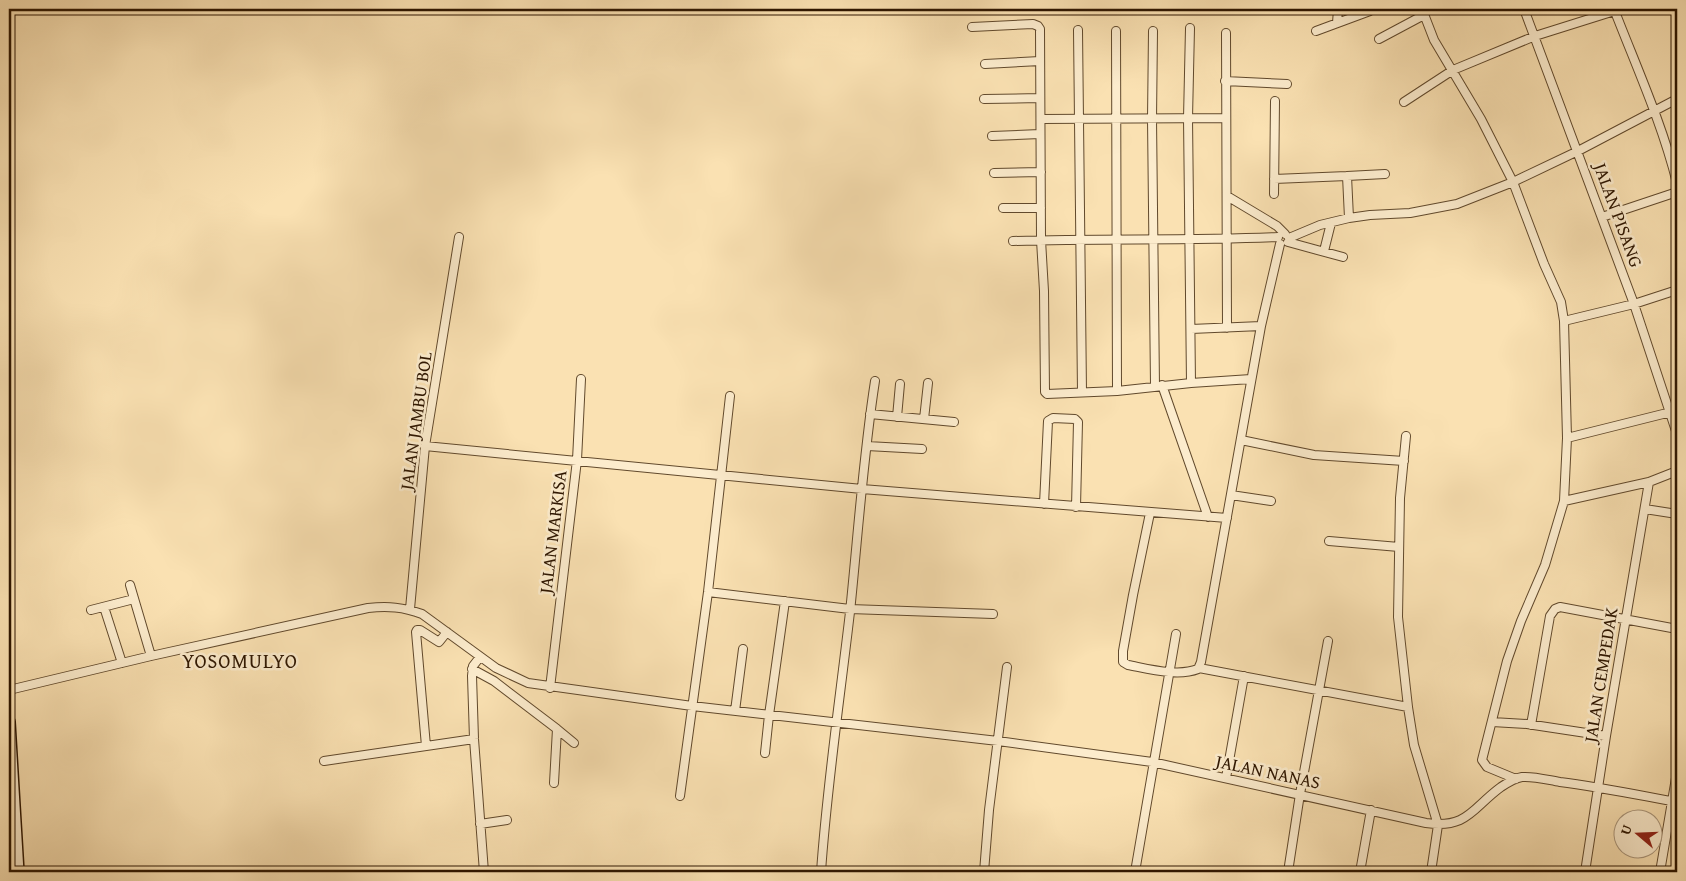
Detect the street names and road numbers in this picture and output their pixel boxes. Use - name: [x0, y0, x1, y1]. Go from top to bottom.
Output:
- street label: JALAN PISANG: [1586, 157, 1650, 271]
- street label: JALAN JAMBU BOL: [392, 350, 439, 494]
- street label: JALAN MARKISA: [531, 469, 573, 597]
- street label: JALAN CEMPEDAK: [1576, 605, 1625, 746]
- street label: JALAN NANAS: [1211, 747, 1323, 796]

